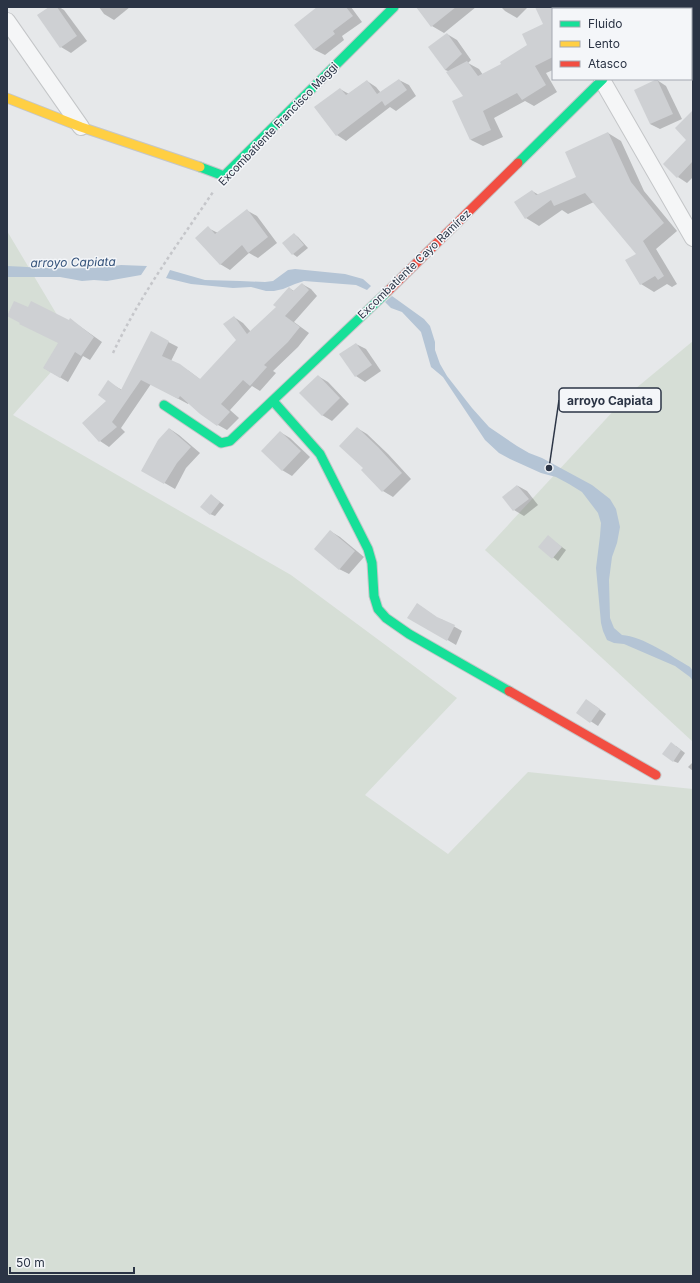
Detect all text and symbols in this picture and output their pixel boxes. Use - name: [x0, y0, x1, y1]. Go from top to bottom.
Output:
- legend: [552, 8, 692, 80]
- text: Fluido: [588, 16, 623, 31]
- text: Lento: [588, 36, 620, 51]
- text: Atasco: [588, 56, 627, 71]
- street label: Excombatiente Francisco Maggi: [215, 59, 341, 189]
- street label: Excombatiente Cayo Ramírez: [355, 206, 473, 322]
- water label: arroyo Capiata: [30, 254, 116, 270]
- callout: arroyo Capiata: [559, 388, 661, 412]
- text: arroyo Capiata: [567, 393, 653, 408]
- scale bar: [10, 1249, 134, 1275]
- text: 50 m: [16, 1255, 45, 1270]

